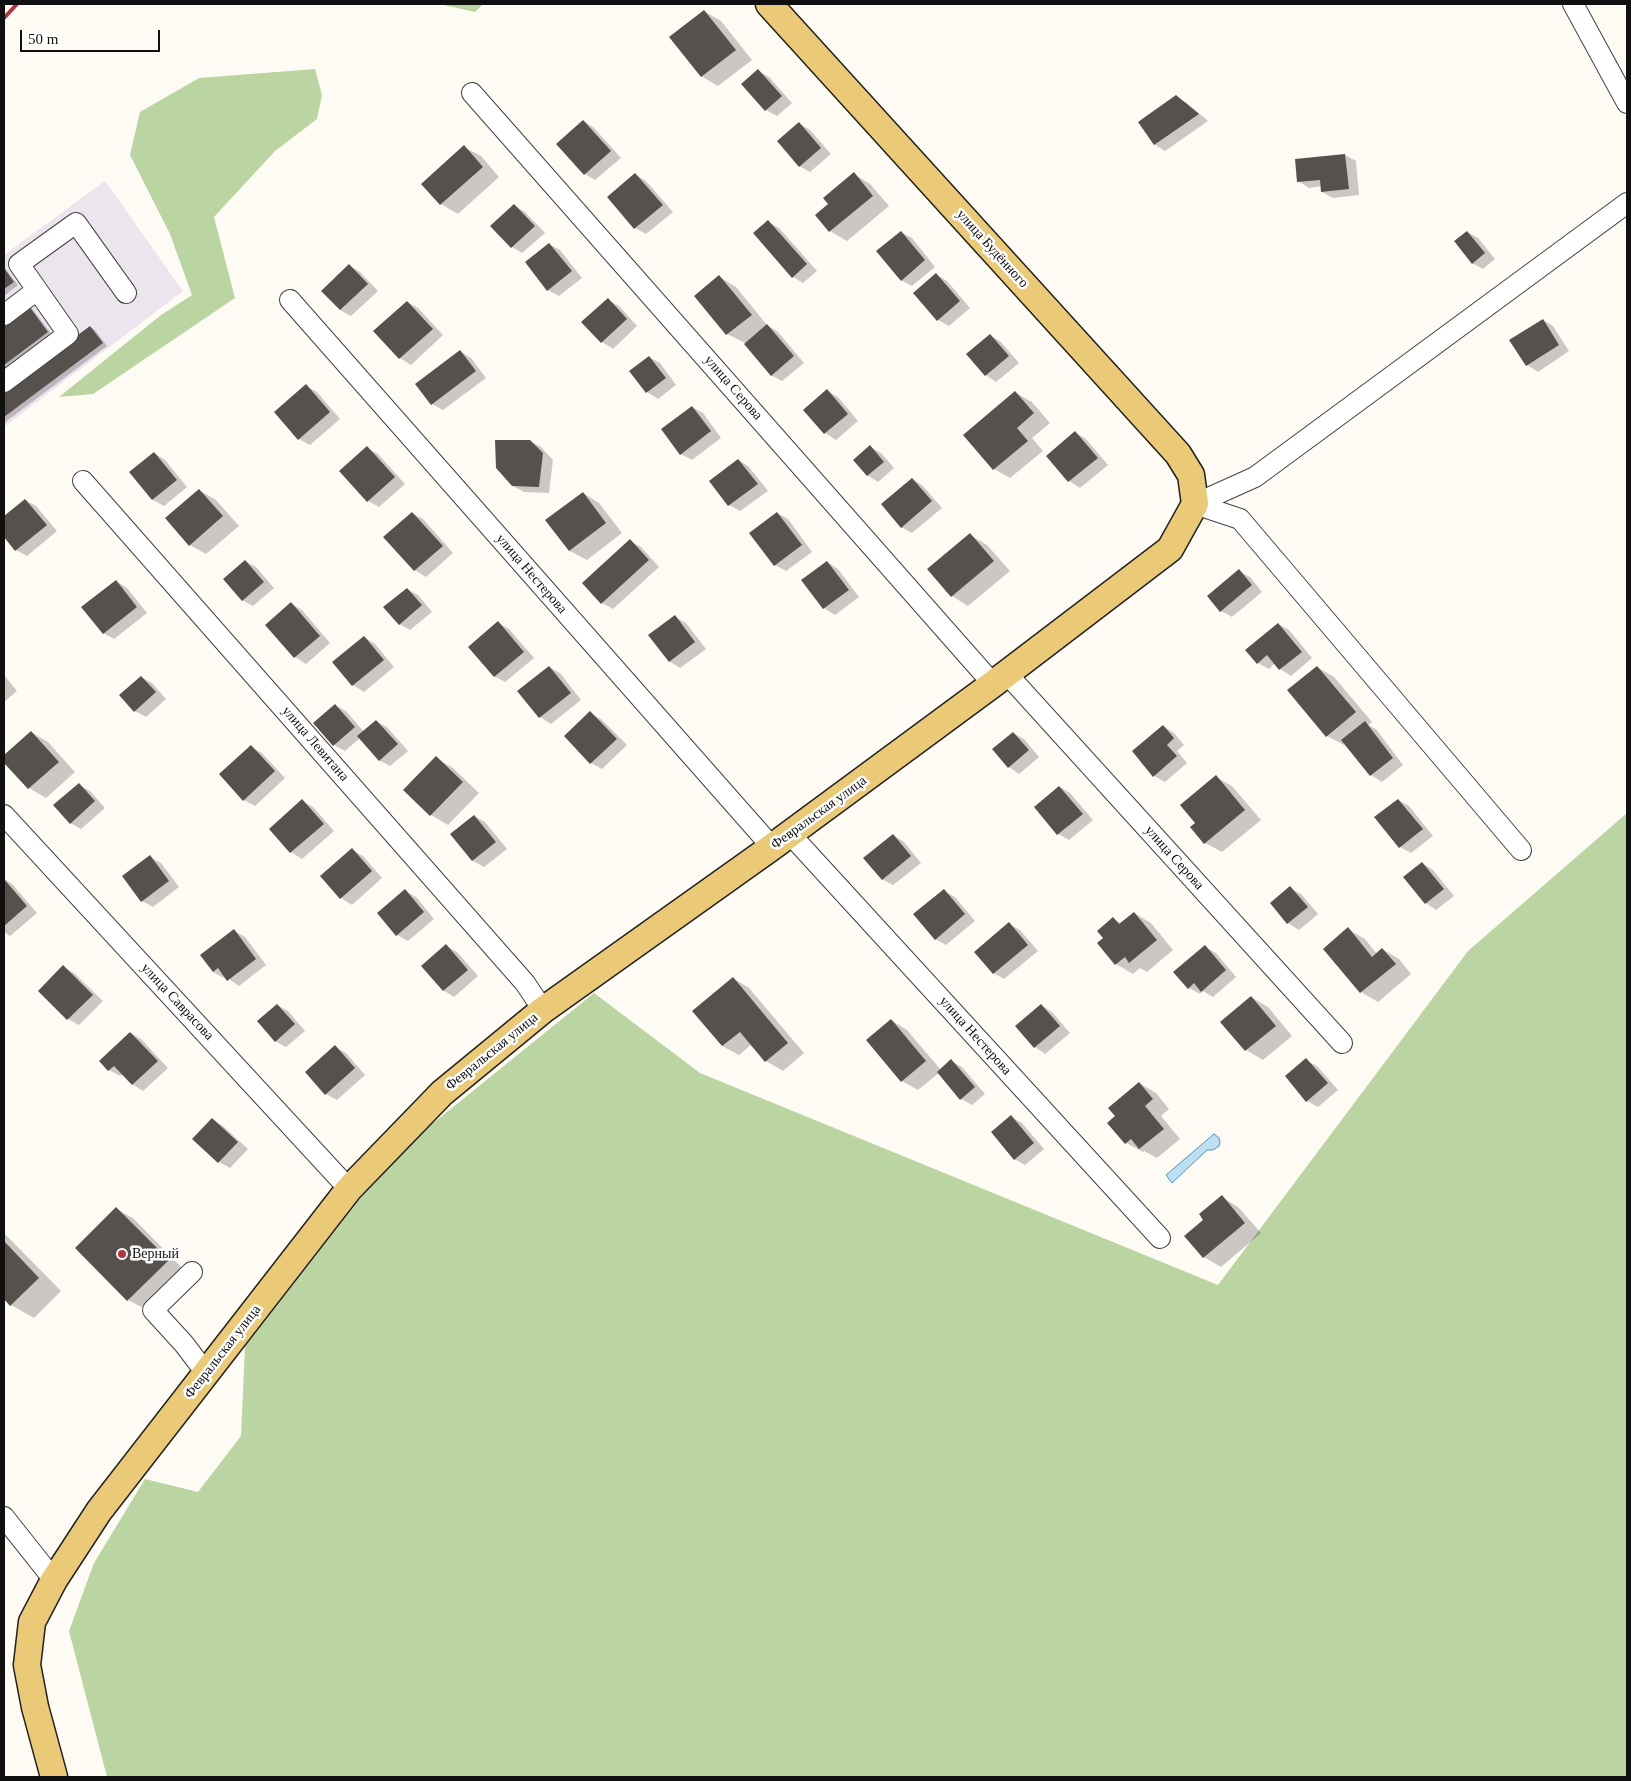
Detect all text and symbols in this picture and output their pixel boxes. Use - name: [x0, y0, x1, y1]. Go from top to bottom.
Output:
- scale bar: [22, 20, 162, 52]
- text: 50 m: [28, 31, 58, 47]
- street label: улица Будённого: [952, 206, 1032, 292]
- street label: улица Серова: [700, 352, 766, 424]
- street label: улица Нестерова: [492, 531, 570, 617]
- street label: улица Левитана: [278, 703, 352, 785]
- street label: Февральская улица: [768, 773, 870, 853]
- street label: улица Серова: [1141, 822, 1207, 894]
- street label: улица Саврасова: [137, 960, 217, 1044]
- street label: улица Нестерова: [935, 993, 1015, 1079]
- street label: Февральская улица: [442, 1010, 542, 1094]
- place label: Верный: [132, 1246, 179, 1262]
- marker: Верный: [116, 1248, 128, 1260]
- street label: Февральская улица: [181, 1302, 265, 1402]

